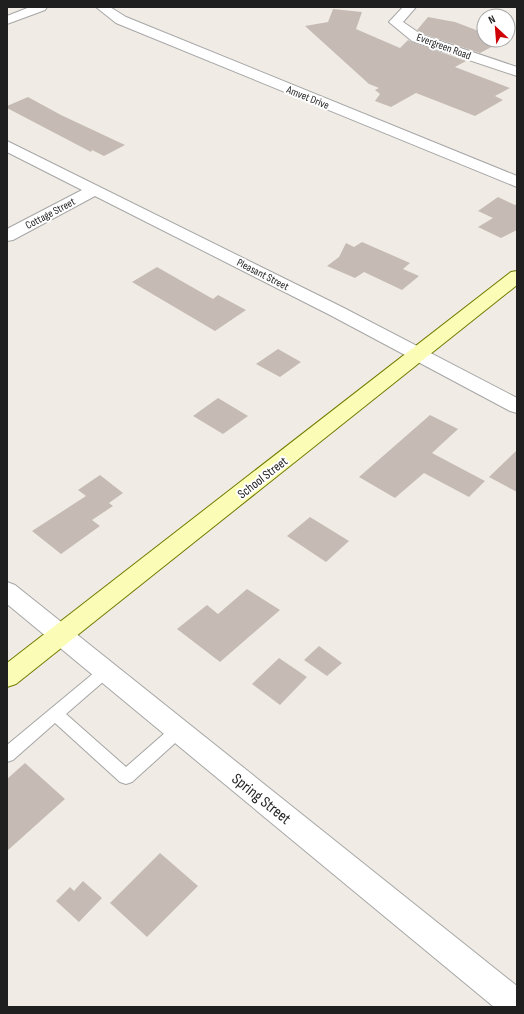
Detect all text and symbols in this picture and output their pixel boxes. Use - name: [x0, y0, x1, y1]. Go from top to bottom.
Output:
- north arrow: [476, 8, 516, 48]
- text: N: [486, 12, 497, 27]
- street label: Evergreen Road: [415, 31, 473, 62]
- street label: Amvet Drive: [284, 83, 331, 112]
- street label: Cottage Street: [23, 195, 78, 232]
- street label: Pleasant Street: [235, 256, 292, 293]
- street label: School Street: [234, 453, 291, 502]
- street label: Spring Street: [228, 770, 295, 829]

